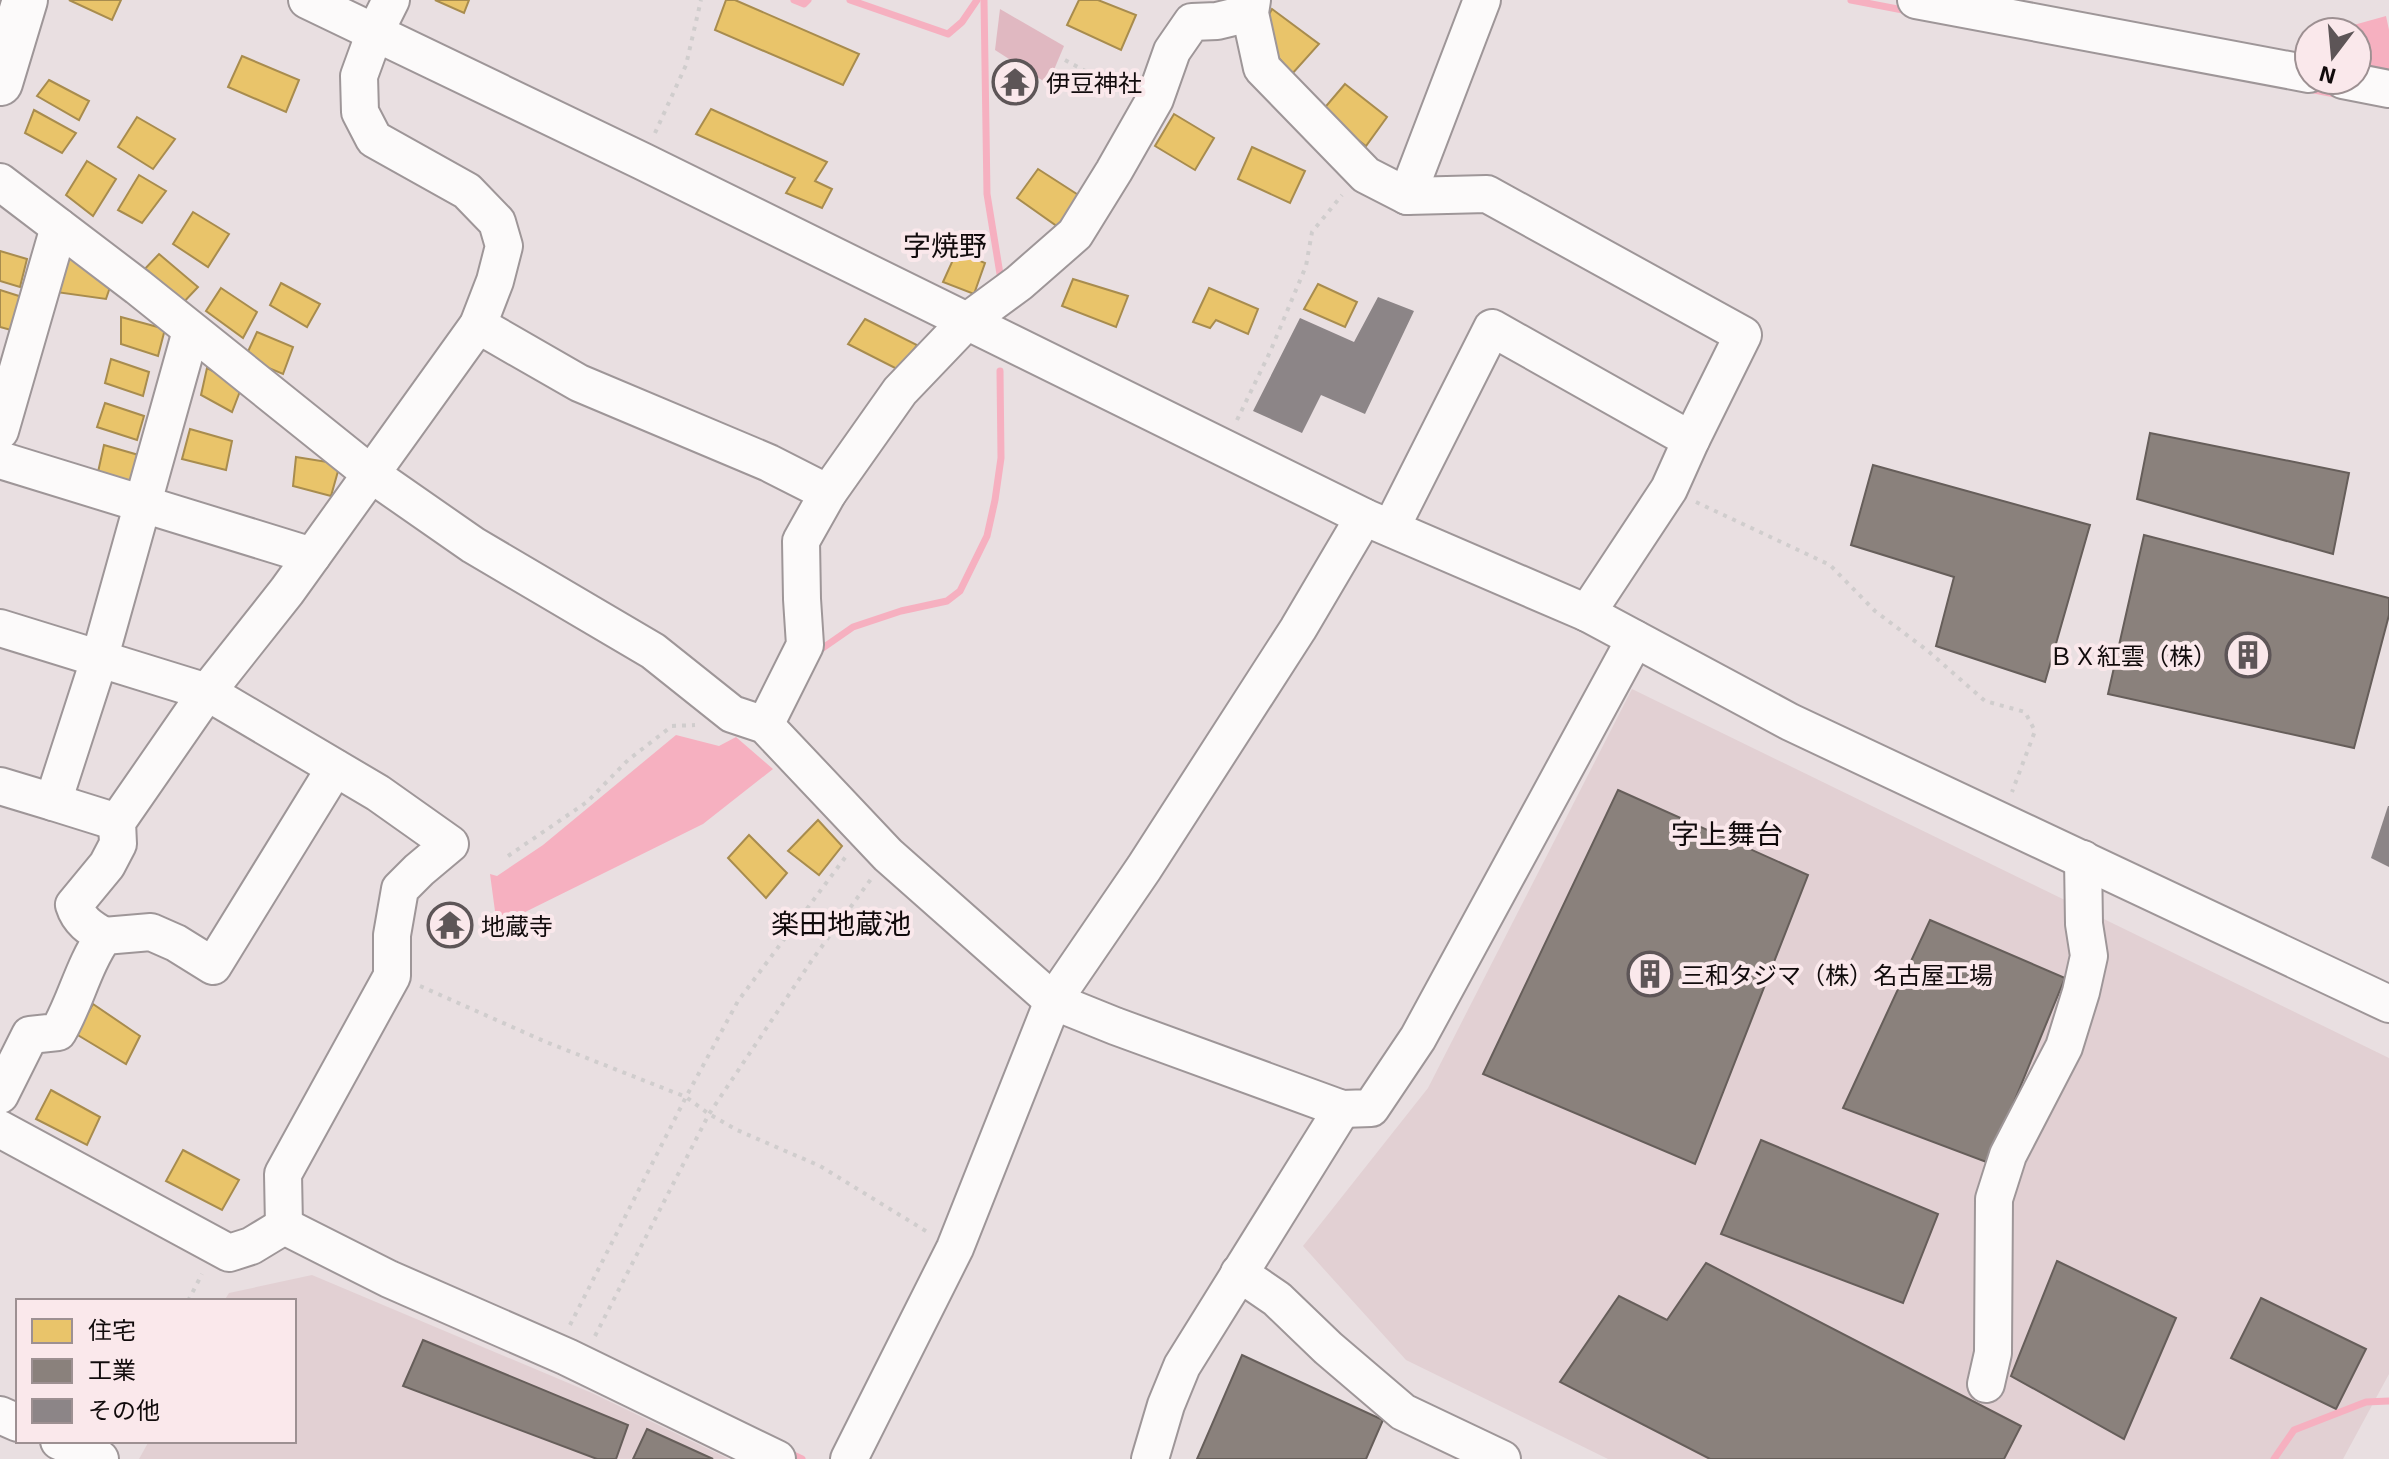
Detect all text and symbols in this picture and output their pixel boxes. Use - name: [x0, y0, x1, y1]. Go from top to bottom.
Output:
- north arrow: [2293, 16, 2373, 96]
- temple icon: 伊豆神社: [991, 58, 1039, 106]
- text: N: [2316, 62, 2338, 91]
- place label: 伊豆神社: [1046, 68, 1142, 97]
- district label: 字焼野: [903, 228, 987, 262]
- building icon: ＢＸ紅雲（株）: [2224, 631, 2272, 679]
- place label: ＢＸ紅雲（株）: [2049, 641, 2217, 670]
- district label: 字上舞台: [1671, 816, 1783, 850]
- temple icon: 地蔵寺: [426, 901, 474, 949]
- district label: 楽田地蔵池: [771, 906, 911, 940]
- place label: 地蔵寺: [481, 911, 553, 940]
- building icon: 三和タジマ（株）名古屋工場: [1626, 950, 1674, 998]
- place label: 三和タジマ（株）名古屋工場: [1681, 960, 1993, 989]
- legend: [16, 1299, 296, 1443]
- text: 住宅: [88, 1315, 136, 1344]
- text: 工業: [88, 1355, 136, 1384]
- text: その他: [88, 1395, 160, 1424]

